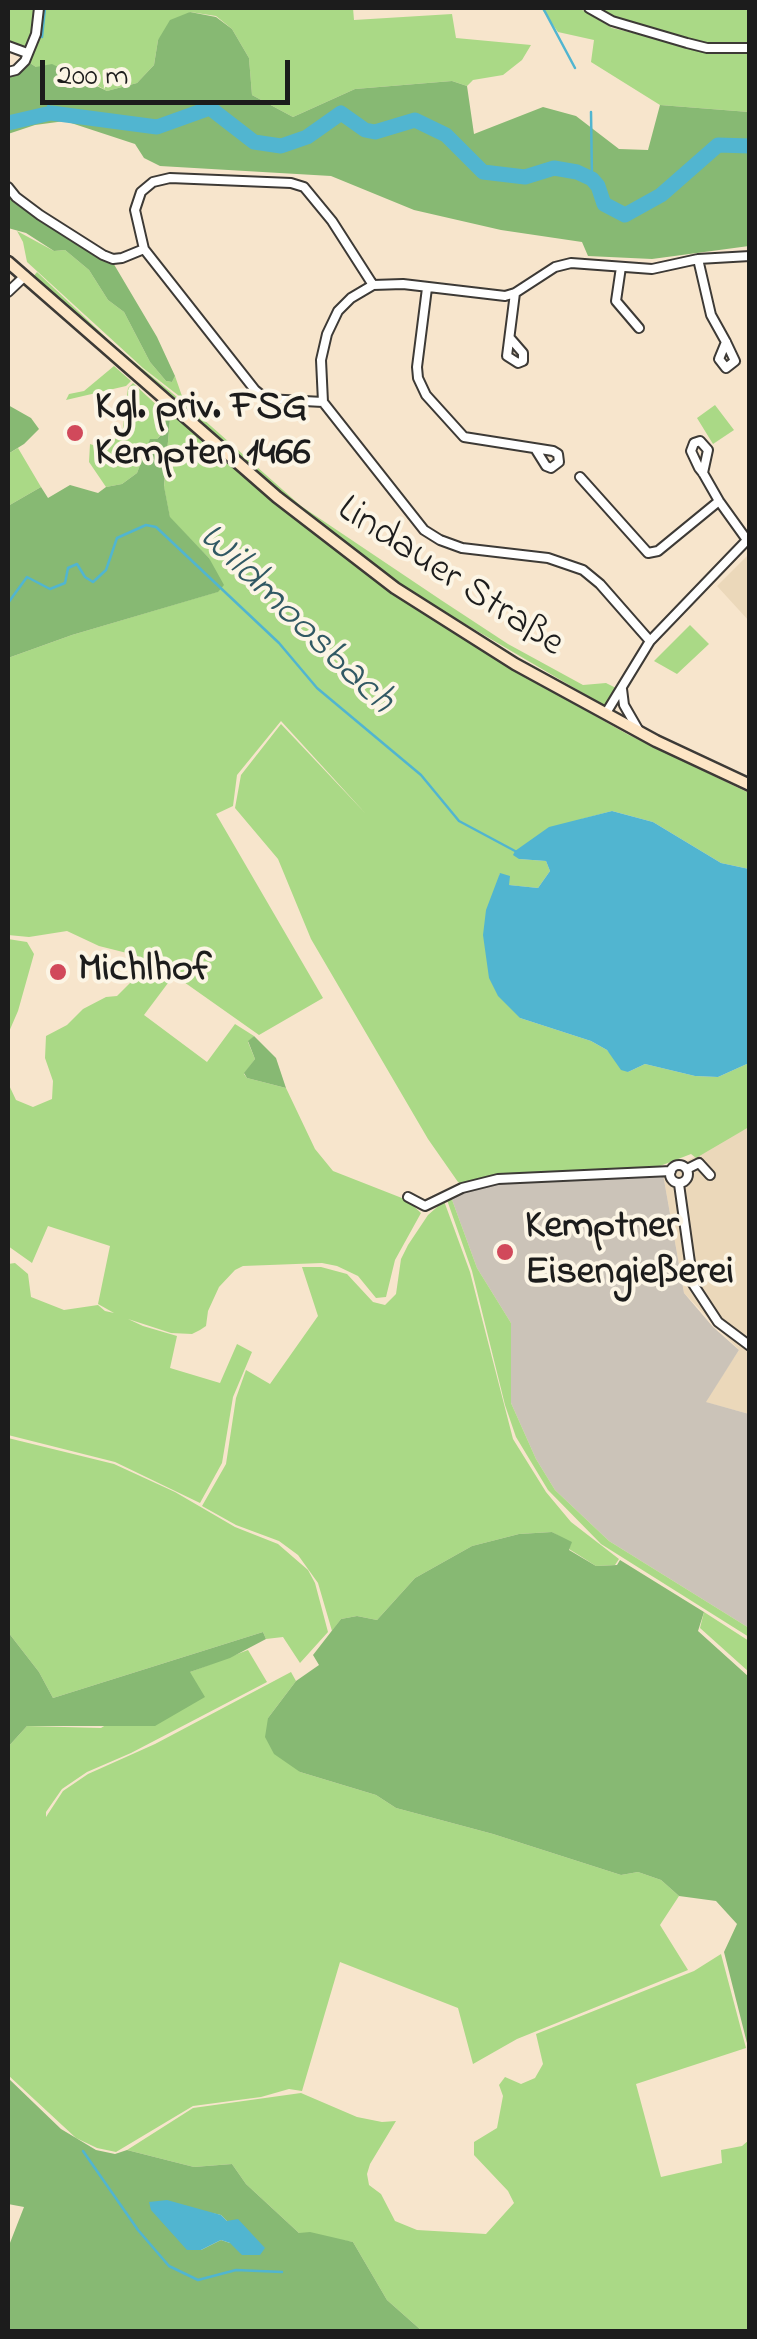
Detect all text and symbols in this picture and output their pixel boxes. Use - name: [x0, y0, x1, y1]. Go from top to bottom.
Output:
- scale bar: [45, 40, 295, 102]
- text: 200 m: [57, 55, 129, 99]
- place label: Kgl. priv. FSG Kempten 1466: [95, 386, 311, 480]
- marker: Kgl. priv. FSG Kempten 1466: [64, 422, 86, 444]
- street label: Lindauer Straße: [327, 488, 571, 670]
- water label: Wildmoosbach: [185, 515, 403, 727]
- place label: Michlhof: [78, 948, 211, 996]
- marker: Michlhof: [47, 961, 69, 983]
- place label: Kemptner Eisengießerei: [525, 1205, 734, 1299]
- marker: Kemptner Eisengießerei: [494, 1241, 516, 1263]

